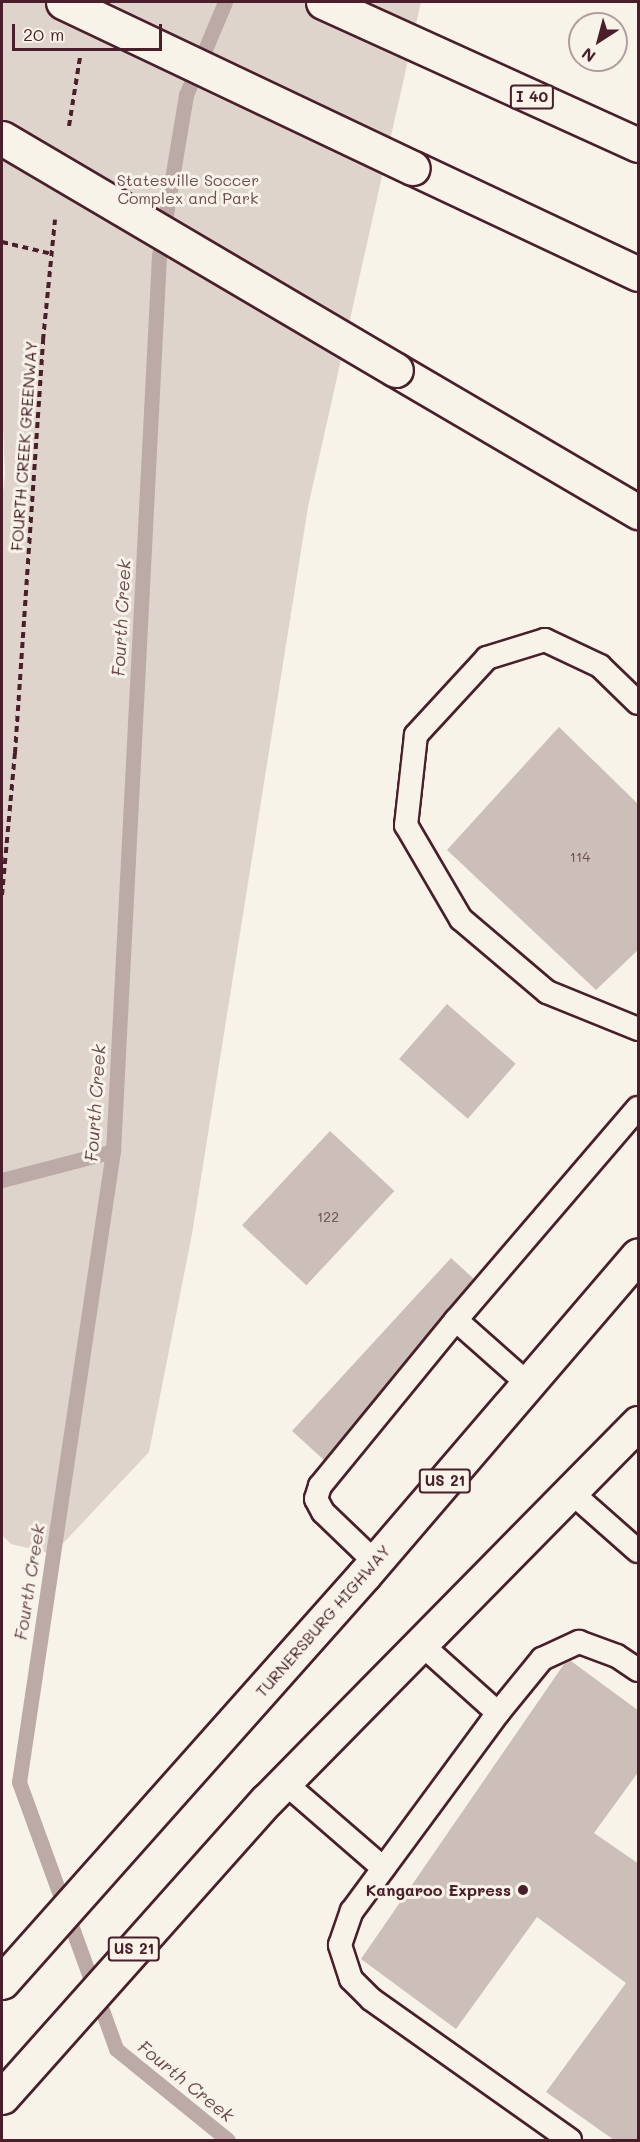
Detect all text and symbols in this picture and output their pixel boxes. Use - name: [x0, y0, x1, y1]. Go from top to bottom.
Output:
- scale bar: [15, 12, 165, 50]
- north arrow: [568, 12, 628, 72]
- text: 20 m: [23, 22, 64, 46]
- text: N: [577, 43, 599, 67]
- road number: I 40: [510, 85, 554, 109]
- park label: Statesville Soccer Complex and Park: [117, 170, 259, 208]
- street label: FOURTH CREEK GREENWAY: [7, 340, 41, 552]
- water label: Fourth Creek: [107, 559, 135, 677]
- house number: 114: [570, 849, 590, 865]
- water label: Fourth Creek: [80, 1044, 110, 1162]
- house number: 122: [317, 1209, 339, 1225]
- road number: US 21: [418, 1469, 472, 1493]
- water label: Fourth Creek: [9, 1522, 49, 1642]
- street label: TURNERSBURG HIGHWAY: [252, 1541, 394, 1701]
- place label: Kangaroo Express: [366, 1880, 511, 1900]
- marker: Kangaroo Express: [516, 1883, 530, 1897]
- road number: US 21: [107, 1937, 161, 1961]
- water label: Fourth Creek: [134, 2036, 238, 2126]

